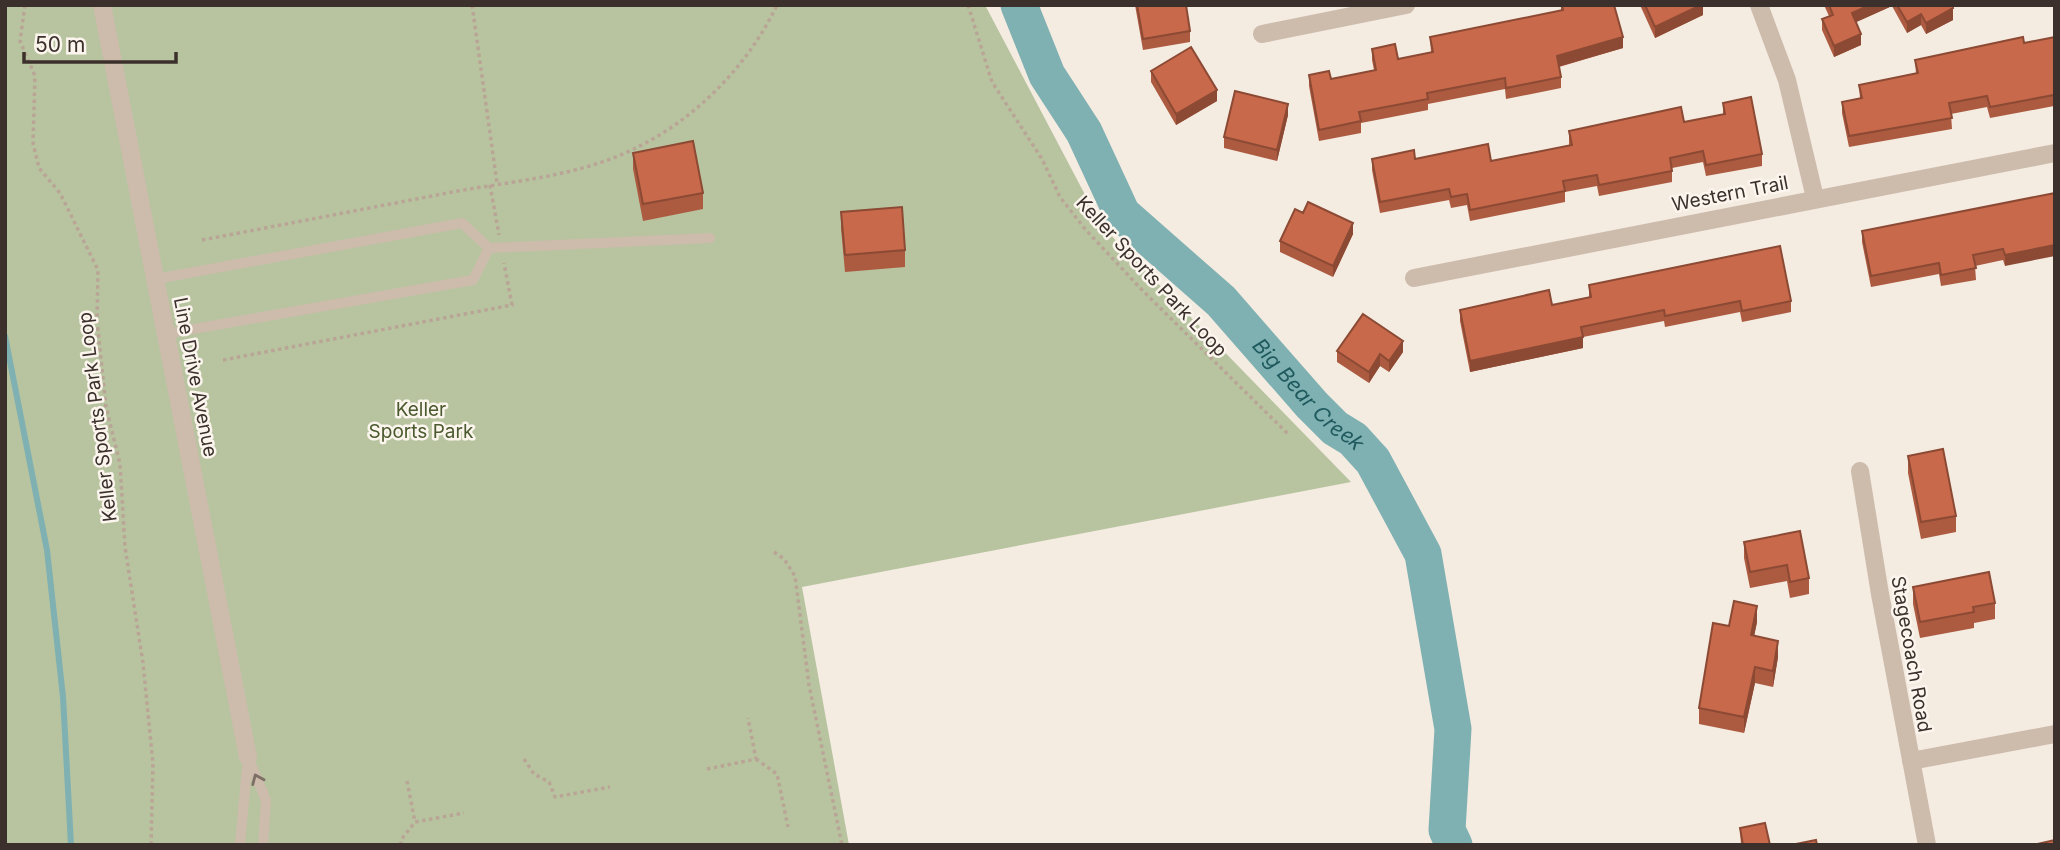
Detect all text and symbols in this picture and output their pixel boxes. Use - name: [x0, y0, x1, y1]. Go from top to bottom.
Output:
- scale bar: [24, 21, 177, 65]
- text: 50 m: [35, 32, 85, 57]
- street label: Western Trail: [1670, 171, 1790, 216]
- street label: Keller Sports Park Loop: [1071, 191, 1232, 361]
- street label: Line Drive Avenue: [169, 295, 222, 459]
- street label: Keller Sports Park Loop: [73, 311, 122, 523]
- water label: Big Bear Creek: [1248, 333, 1370, 456]
- park label: Keller Sports Park: [369, 398, 474, 443]
- street label: Stagecoach Road: [1886, 574, 1937, 734]
- one-way arrow: [251, 773, 265, 786]

